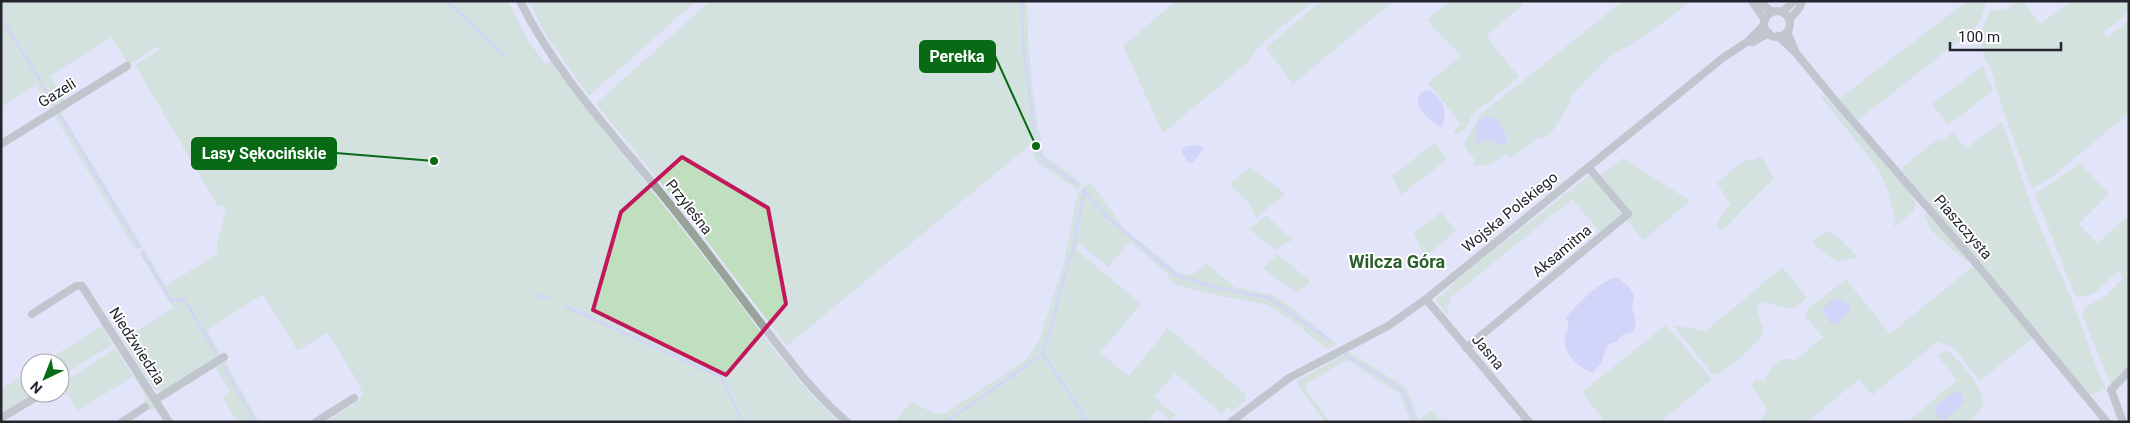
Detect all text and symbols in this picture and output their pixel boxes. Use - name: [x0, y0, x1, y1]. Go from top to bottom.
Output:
- scale bar: [1950, 20, 2061, 52]
- text: 100 m: [1958, 28, 2000, 46]
- callout: Perełka: [920, 41, 995, 72]
- text: Perełka: [929, 47, 985, 66]
- street label: Gazeli: [35, 75, 79, 111]
- callout: Lasy Sękocińskie: [192, 138, 336, 169]
- text: Lasy Sękocińskie: [202, 144, 327, 163]
- street label: Wojska Polskiego: [1459, 168, 1561, 256]
- street label: Przyleśna: [662, 176, 716, 238]
- street label: Piaszczysta: [1930, 191, 1996, 263]
- street label: Aksamitna: [1529, 221, 1595, 281]
- district label: Wilcza Góra: [1349, 251, 1446, 272]
- street label: Niedźwiedzia: [105, 304, 169, 388]
- street label: Jasna: [1468, 331, 1508, 373]
- north arrow: [20, 353, 70, 403]
- text: N: [27, 378, 45, 397]

